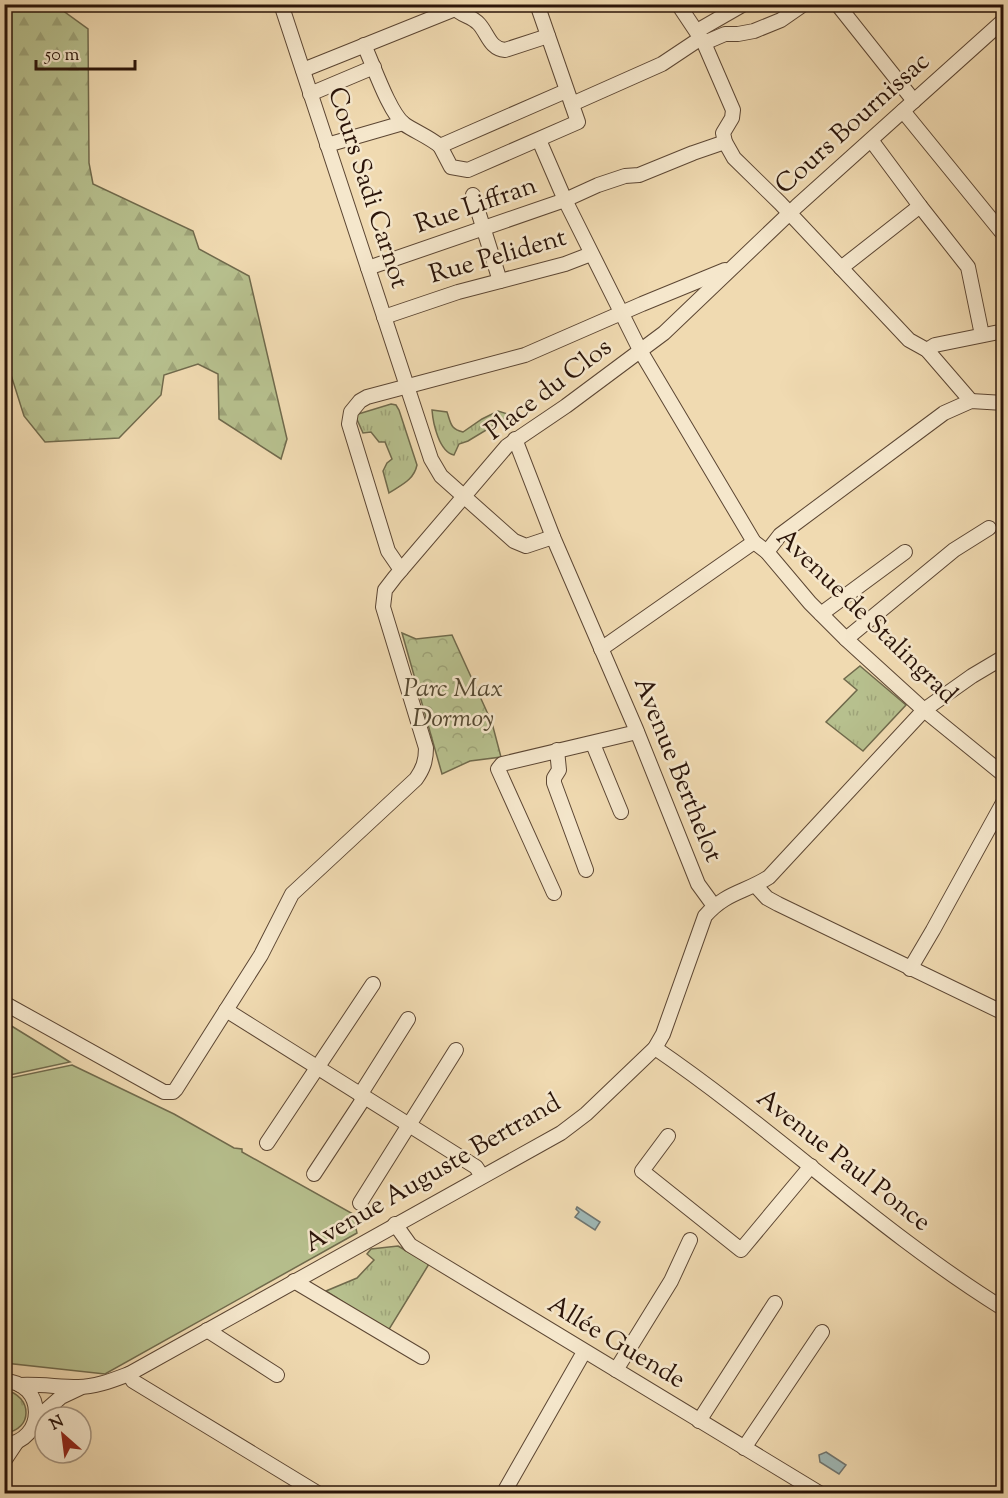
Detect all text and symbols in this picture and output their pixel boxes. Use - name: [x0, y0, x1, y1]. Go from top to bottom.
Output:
- scale bar: [36, 33, 135, 71]
- text: 50 m: [44, 43, 80, 69]
- street label: Cours Bournissac: [767, 44, 939, 204]
- street label: Cours Sadi Carnot: [317, 83, 417, 294]
- street label: Rue Liffran: [410, 168, 542, 244]
- street label: Rue Pelident: [425, 220, 571, 294]
- street label: Place du Clos: [478, 330, 620, 450]
- street label: Avenue de Stalingrad: [767, 521, 965, 714]
- park label: Parc Max Dormoy: [403, 671, 503, 738]
- street label: Avenue Berthelot: [623, 672, 731, 868]
- street label: Avenue Paul Ponce: [748, 1081, 938, 1241]
- street label: Avenue Auguste Bertrand: [298, 1085, 568, 1263]
- street label: Allée Guende: [540, 1287, 692, 1399]
- north arrow: [33, 1405, 93, 1465]
- text: N: [46, 1411, 68, 1437]

